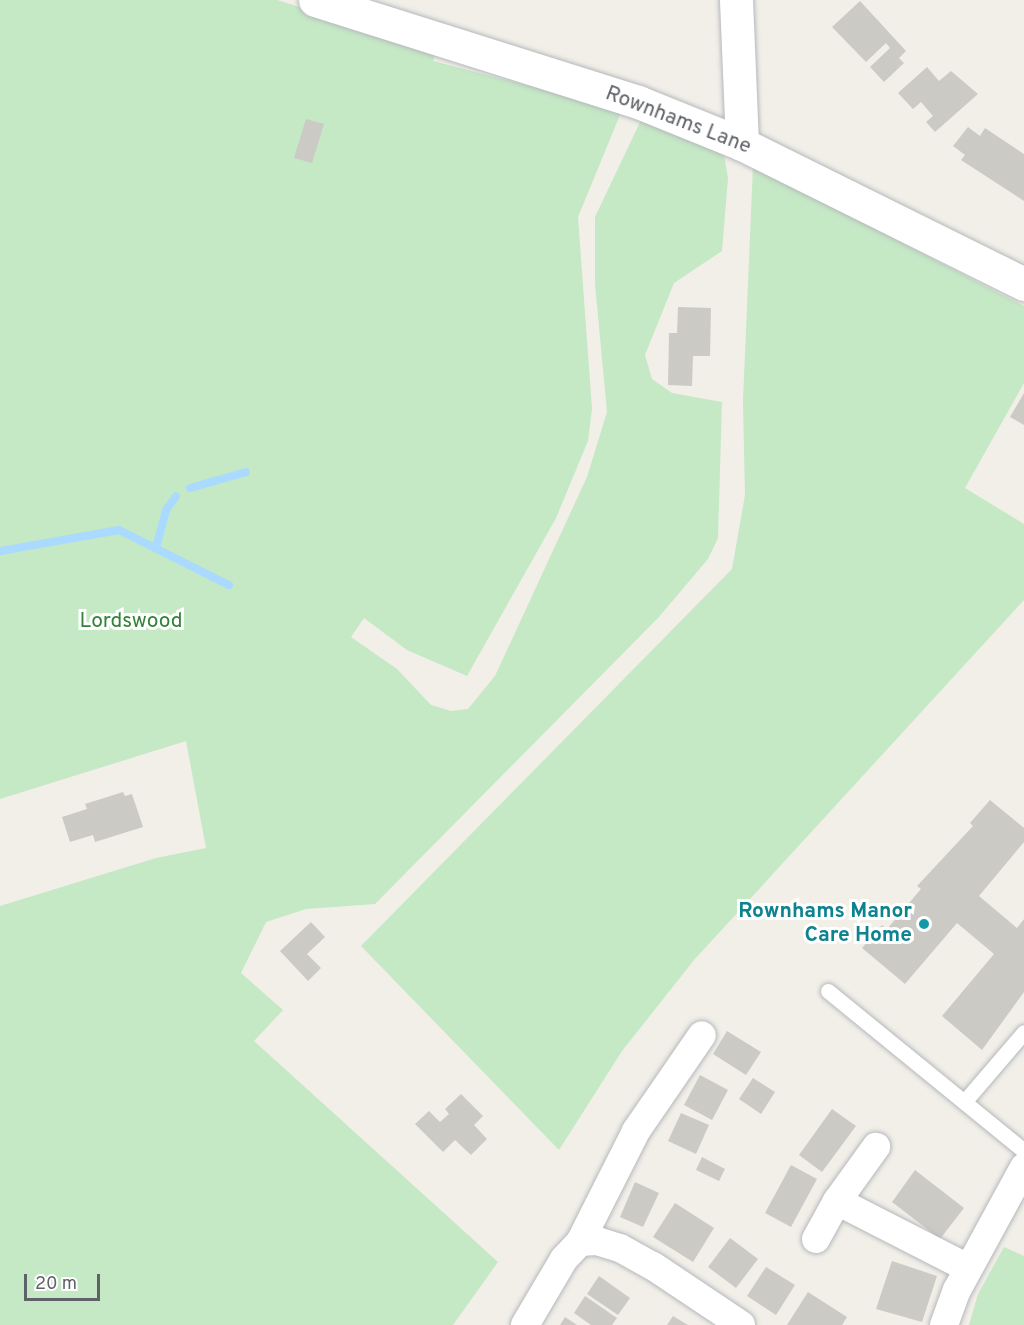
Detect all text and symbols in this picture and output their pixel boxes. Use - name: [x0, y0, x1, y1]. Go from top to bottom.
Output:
- street label: Rownhams Lane: [602, 82, 754, 160]
- park label: Lordswood: [79, 609, 183, 635]
- place label: Rownhams Manor Care Home: [738, 899, 912, 949]
- marker: Rownhams Manor Care Home: [917, 917, 931, 931]
- scale bar: [27, 1262, 104, 1300]
- text: 20 m: [35, 1273, 77, 1296]

